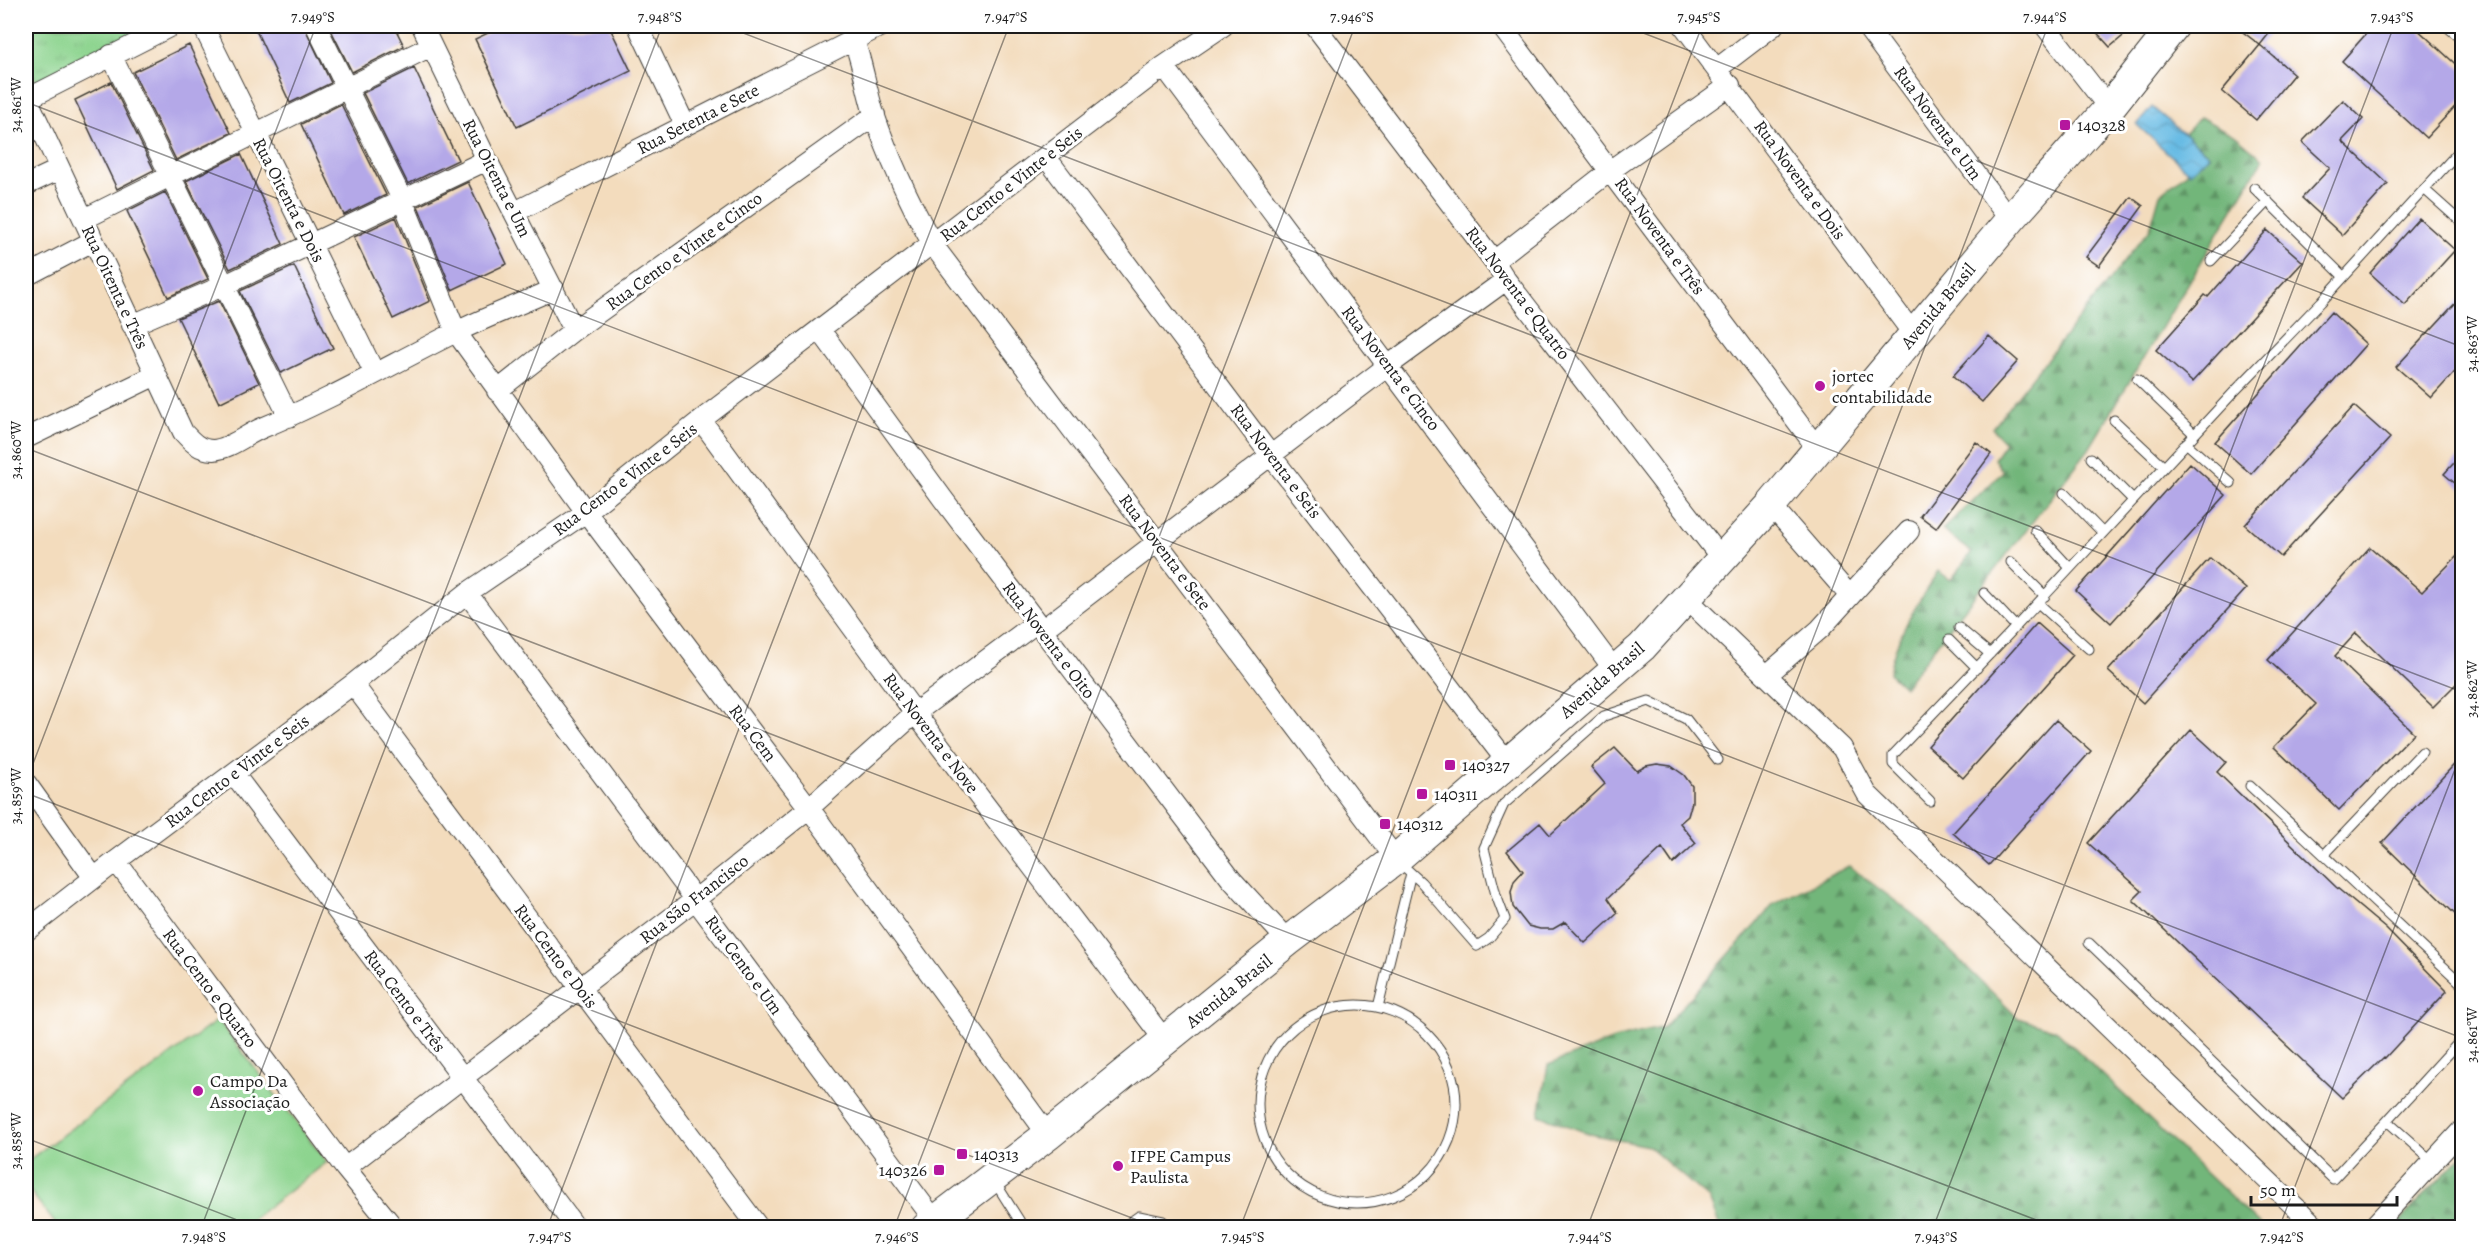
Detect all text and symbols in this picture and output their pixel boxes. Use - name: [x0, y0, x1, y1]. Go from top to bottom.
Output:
- text: 7.949°S: [291, 7, 335, 27]
- text: 7.948°S: [638, 7, 682, 27]
- text: 7.947°S: [984, 7, 1028, 27]
- text: 7.946°S: [1330, 7, 1374, 27]
- text: 7.945°S: [1677, 7, 1721, 27]
- text: 7.944°S: [2023, 7, 2067, 27]
- text: 7.943°S: [2370, 7, 2414, 27]
- street label: Rua Noventa e Um: [1888, 61, 1988, 185]
- text: 34.861°W: [6, 77, 26, 133]
- street label: Rua Setenta e Sete: [633, 78, 763, 160]
- place label: 140328: [2077, 113, 2126, 137]
- street label: Rua Oitenta e Um: [457, 115, 537, 241]
- street label: Rua Noventa e Dois: [1748, 115, 1852, 245]
- marker: 140328: [2058, 118, 2072, 132]
- street label: Rua Cento e Vinte e Seis: [935, 121, 1087, 247]
- street label: Rua Oitenta e Dois: [247, 134, 331, 266]
- street label: Rua Noventa e Três: [1609, 172, 1711, 300]
- street label: Rua Cento e Vinte e Cinco: [601, 186, 767, 316]
- street label: Rua Oitenta e Três: [76, 221, 154, 353]
- street label: Rua Noventa e Quatro: [1460, 222, 1576, 364]
- street label: Avenida Brasil: [1894, 258, 1981, 355]
- street label: Rua Noventa e Cinco: [1336, 301, 1446, 435]
- text: 34.863°W: [2462, 316, 2482, 372]
- place label: jortec contabilidade: [1832, 364, 1932, 409]
- marker: jortec contabilidade: [1813, 379, 1827, 393]
- street label: Rua Noventa e Seis: [1225, 399, 1327, 523]
- street label: Rua Cento e Vinte e Seis: [548, 417, 702, 541]
- text: 34.860°W: [6, 421, 26, 479]
- street label: Rua Noventa e Sete: [1113, 489, 1217, 615]
- street label: Rua Noventa e Oito: [997, 576, 1101, 704]
- street label: Avenida Brasil: [1554, 636, 1650, 724]
- text: 34.862°W: [2462, 660, 2482, 718]
- street label: Rua Noventa e Nove: [878, 668, 984, 798]
- street label: Rua Cem: [724, 699, 782, 767]
- street label: Rua Cento e Vinte e Seis: [160, 709, 314, 833]
- place label: 140327: [1462, 753, 1510, 777]
- marker: 140327: [1443, 758, 1457, 772]
- text: 34.859°W: [6, 768, 26, 824]
- place label: 140311: [1434, 782, 1478, 806]
- marker: 140311: [1415, 787, 1429, 801]
- place label: 140312: [1397, 812, 1444, 836]
- marker: 140312: [1378, 817, 1392, 831]
- street label: Rua São Francisco: [634, 849, 754, 949]
- street label: Rua Cento e Dois: [509, 899, 603, 1013]
- street label: Rua Cento e Um: [700, 910, 788, 1020]
- street label: Rua Cento e Quatro: [157, 924, 263, 1052]
- street label: Rua Cento e Três: [359, 945, 451, 1057]
- street label: Avenida Brasil: [1180, 948, 1278, 1034]
- text: 34.861°W: [2462, 1007, 2482, 1063]
- place label: Campo Da Associação: [209, 1069, 290, 1114]
- marker: Campo Da Associação: [191, 1084, 205, 1098]
- text: 34.858°W: [6, 1112, 26, 1170]
- place label: 140313: [974, 1142, 1019, 1166]
- place label: IFPE Campus Paulista: [1130, 1144, 1231, 1189]
- marker: 140313: [955, 1147, 969, 1161]
- place label: 140326: [879, 1158, 927, 1182]
- marker: IFPE Campus Paulista: [1111, 1159, 1125, 1173]
- marker: 140326: [932, 1163, 946, 1177]
- scale bar: [2251, 1169, 2396, 1207]
- text: 50 m: [2260, 1178, 2296, 1202]
- text: 7.948°S: [182, 1227, 226, 1247]
- text: 7.947°S: [528, 1227, 572, 1247]
- text: 7.946°S: [875, 1227, 919, 1247]
- text: 7.945°S: [1221, 1227, 1265, 1247]
- text: 7.944°S: [1568, 1227, 1612, 1247]
- text: 7.943°S: [1914, 1227, 1958, 1247]
- text: 7.942°S: [2260, 1227, 2304, 1247]

